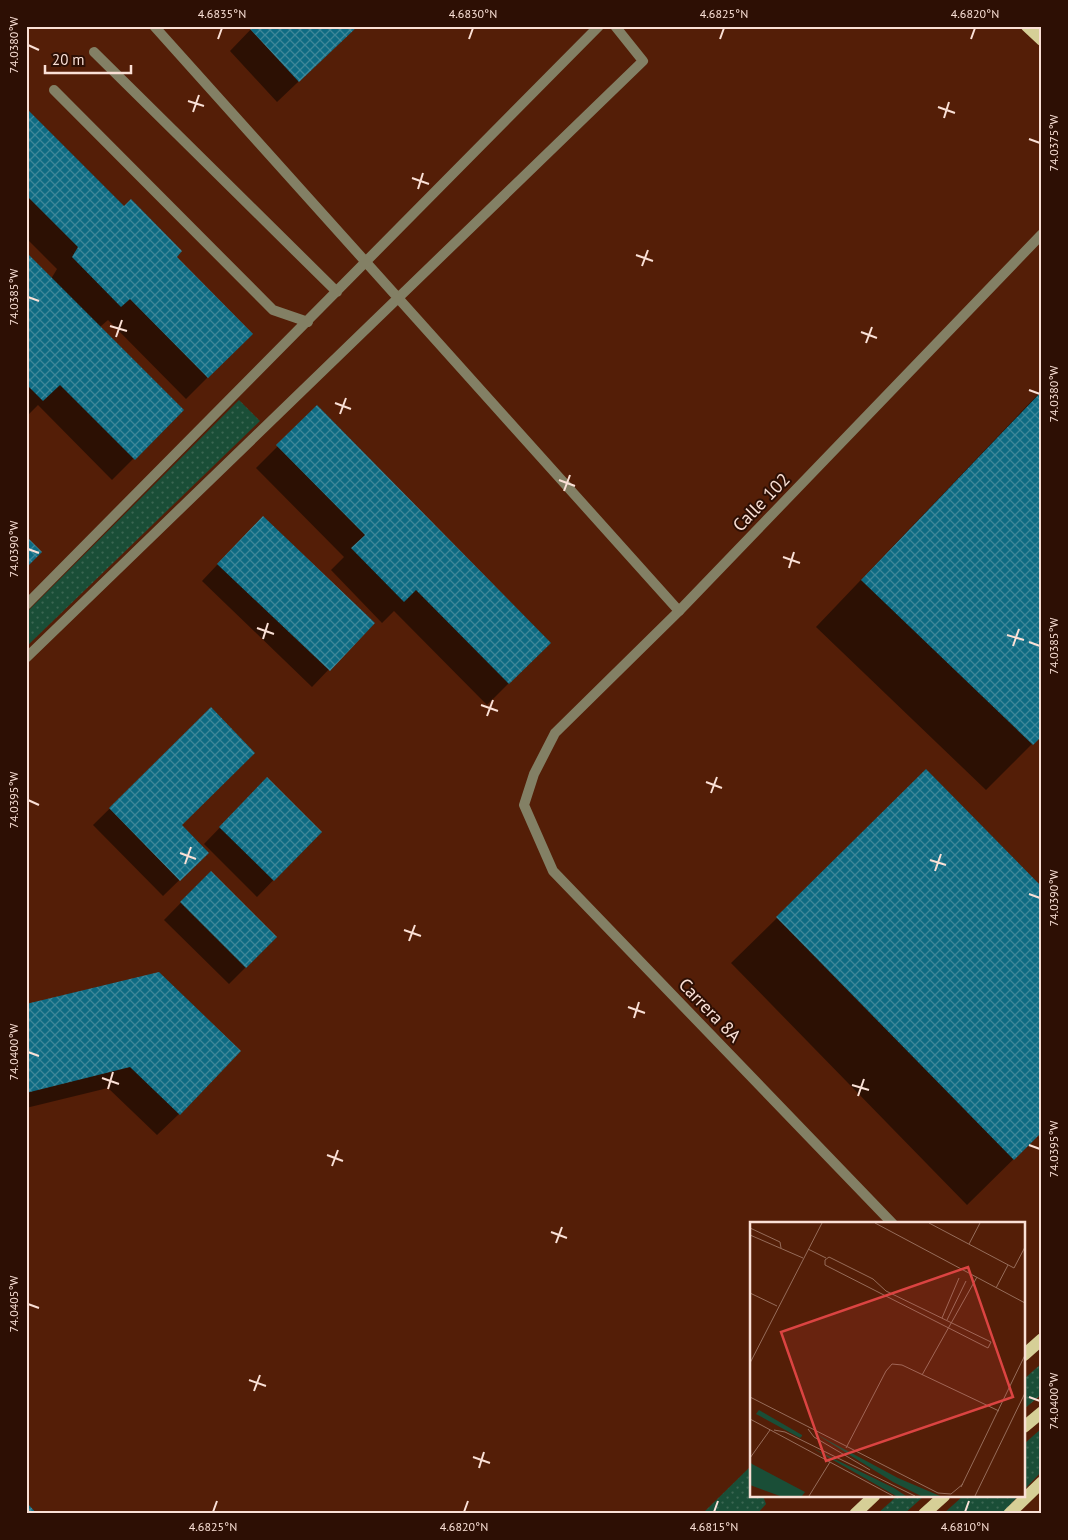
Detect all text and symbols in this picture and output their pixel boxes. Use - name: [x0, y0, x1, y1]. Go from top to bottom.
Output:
- text: 4.6835°N: [198, 6, 246, 21]
- text: 4.6830°N: [449, 6, 497, 21]
- text: 4.6825°N: [700, 6, 748, 21]
- text: 4.6820°N: [951, 6, 999, 21]
- text: 74.0380°W: [6, 17, 21, 73]
- scale bar: [45, 42, 131, 74]
- text: 20 m: [52, 50, 85, 69]
- text: 74.0375°W: [1046, 115, 1061, 171]
- text: 74.0385°W: [6, 269, 21, 325]
- text: 74.0380°W: [1046, 366, 1061, 422]
- street label: Calle 102: [727, 468, 795, 536]
- text: 74.0390°W: [6, 521, 21, 577]
- text: 74.0385°W: [1046, 618, 1061, 674]
- text: 74.0395°W: [6, 772, 21, 828]
- text: 74.0390°W: [1046, 870, 1061, 926]
- street label: Carrera 8A: [674, 973, 747, 1047]
- text: 74.0400°W: [6, 1024, 21, 1080]
- text: 74.0395°W: [1046, 1121, 1061, 1177]
- inset map: [750, 1222, 1026, 1498]
- text: 74.0405°W: [6, 1276, 21, 1332]
- text: 74.0400°W: [1046, 1373, 1061, 1429]
- text: 4.6825°N: [189, 1519, 237, 1534]
- text: 4.6820°N: [440, 1519, 488, 1534]
- text: 4.6815°N: [690, 1519, 738, 1534]
- text: 4.6810°N: [941, 1519, 989, 1534]

